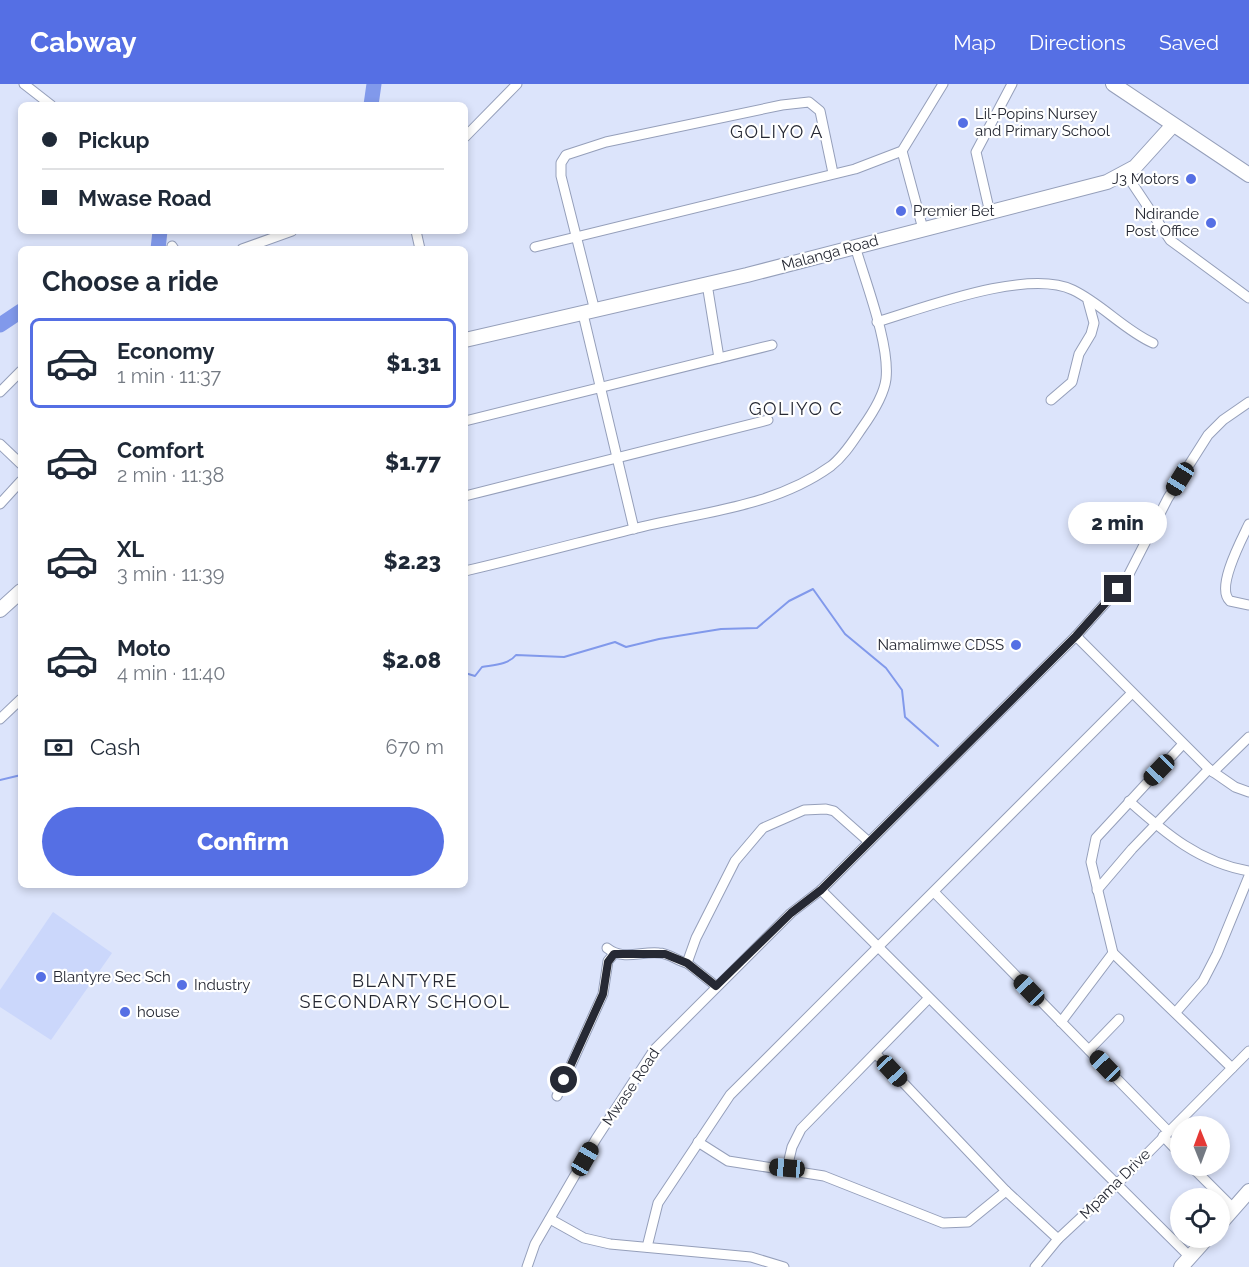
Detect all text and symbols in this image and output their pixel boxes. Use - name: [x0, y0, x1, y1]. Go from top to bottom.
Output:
- text: Cabway: [30, 26, 137, 59]
- text: Map: [953, 30, 996, 55]
- text: Directions: [1029, 30, 1126, 55]
- text: Saved: [1159, 30, 1219, 55]
- place label: Lil-Popins Nursey and Primary School: [975, 105, 1111, 140]
- marker: Lil-Popins Nursey and Primary School: [956, 116, 970, 130]
- district label: GOLIYO A: [730, 121, 824, 142]
- text: Pickup: [78, 127, 150, 153]
- place label: J3 Motors: [1112, 170, 1179, 188]
- marker: J3 Motors: [1184, 172, 1198, 186]
- text: Mwase Road: [78, 185, 212, 211]
- place label: Premier Bet: [913, 202, 995, 220]
- marker: Premier Bet: [894, 204, 908, 218]
- place label: Ndirande Post Office: [1126, 205, 1199, 240]
- marker: Ndirande Post Office: [1204, 216, 1218, 230]
- street label: Malanga Road: [780, 231, 880, 275]
- text: Choose a ride: [42, 266, 218, 297]
- icon: car: [45, 336, 99, 390]
- text: Economy: [117, 338, 215, 364]
- text: $1.31: [386, 350, 441, 376]
- text: 1 min · 11:37: [117, 364, 221, 388]
- district label: GOLIYO C: [749, 398, 843, 419]
- icon: car: [45, 435, 99, 489]
- text: Comfort: [117, 437, 204, 463]
- text: $1.77: [385, 449, 441, 475]
- car: [1163, 459, 1197, 499]
- text: 2 min · 11:38: [117, 463, 224, 487]
- callout: 2 min: [1068, 502, 1168, 544]
- text: 2 min: [1091, 511, 1144, 535]
- icon: car: [45, 534, 99, 588]
- text: XL: [117, 536, 144, 562]
- text: $2.23: [384, 548, 441, 574]
- text: 3 min · 11:39: [117, 562, 224, 586]
- route end: [1104, 575, 1131, 602]
- icon: car: [45, 633, 99, 687]
- text: Moto: [117, 635, 171, 661]
- place label: Namalimwe CDSS: [878, 636, 1004, 654]
- marker: Namalimwe CDSS: [1009, 638, 1023, 652]
- text: $2.08: [382, 647, 441, 673]
- text: 4 min · 11:40: [117, 661, 225, 685]
- icon: cash: [42, 731, 75, 764]
- text: Cash: [90, 734, 141, 760]
- text: 670 m: [386, 735, 444, 759]
- car: [1140, 751, 1178, 789]
- button: Confirm: [42, 807, 444, 876]
- place label: Blantyre Sec Sch: [53, 968, 171, 986]
- marker: Blantyre Sec Sch: [34, 970, 48, 984]
- district label: BLANTYRE SECONDARY SCHOOL: [300, 970, 510, 1012]
- car: [1010, 971, 1048, 1009]
- place label: Industry: [194, 976, 250, 994]
- marker: Industry: [175, 978, 189, 992]
- place label: house: [137, 1003, 180, 1021]
- marker: house: [118, 1005, 132, 1019]
- street label: Mwase Road: [599, 1045, 663, 1129]
- car: [1086, 1047, 1124, 1085]
- car: [873, 1052, 911, 1090]
- route start: [550, 1066, 577, 1093]
- north arrow: [1170, 1116, 1230, 1176]
- map controls: [1170, 1116, 1230, 1248]
- car: [568, 1139, 602, 1179]
- street label: Mpama Drive: [1076, 1145, 1154, 1223]
- car: [768, 1157, 806, 1179]
- button: locate: [1170, 1188, 1230, 1248]

